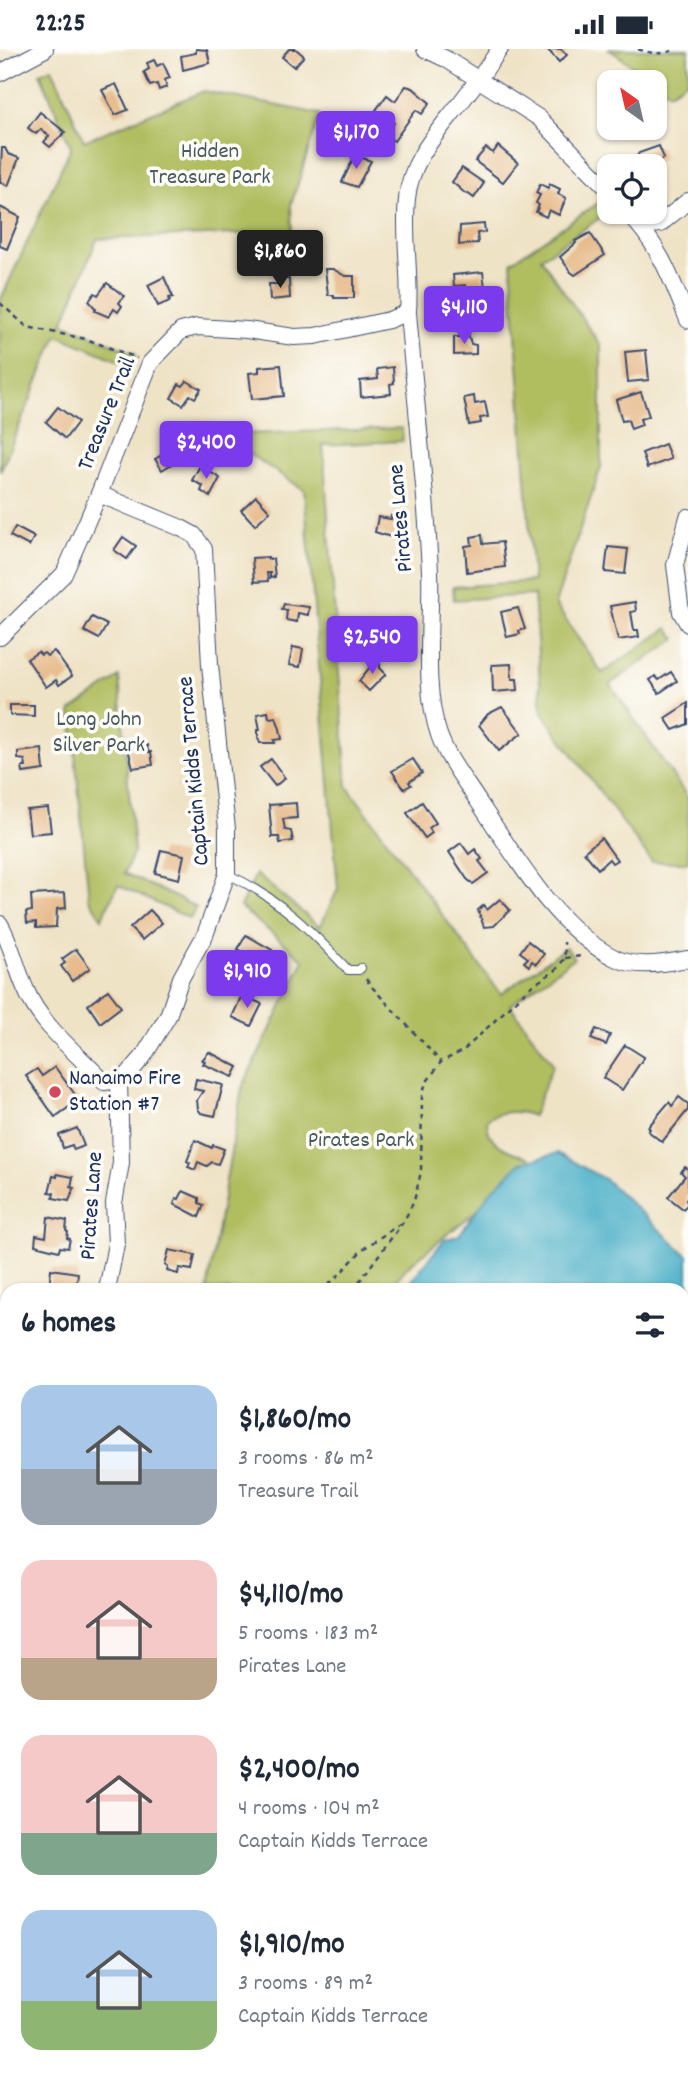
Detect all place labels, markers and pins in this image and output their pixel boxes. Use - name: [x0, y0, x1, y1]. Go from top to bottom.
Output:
- pin: $1,170: [299, 111, 413, 171]
- pin: $1,860: [223, 231, 337, 290]
- pin: $4,110: [407, 287, 521, 346]
- pin: $2,400: [149, 421, 263, 481]
- pin: $2,540: [315, 617, 429, 676]
- pin: $1,910: [190, 951, 304, 1010]
- place label: Nanaimo Fire Station #7: [69, 1063, 181, 1122]
- marker: Nanaimo Fire Station #7: [47, 1084, 63, 1100]

